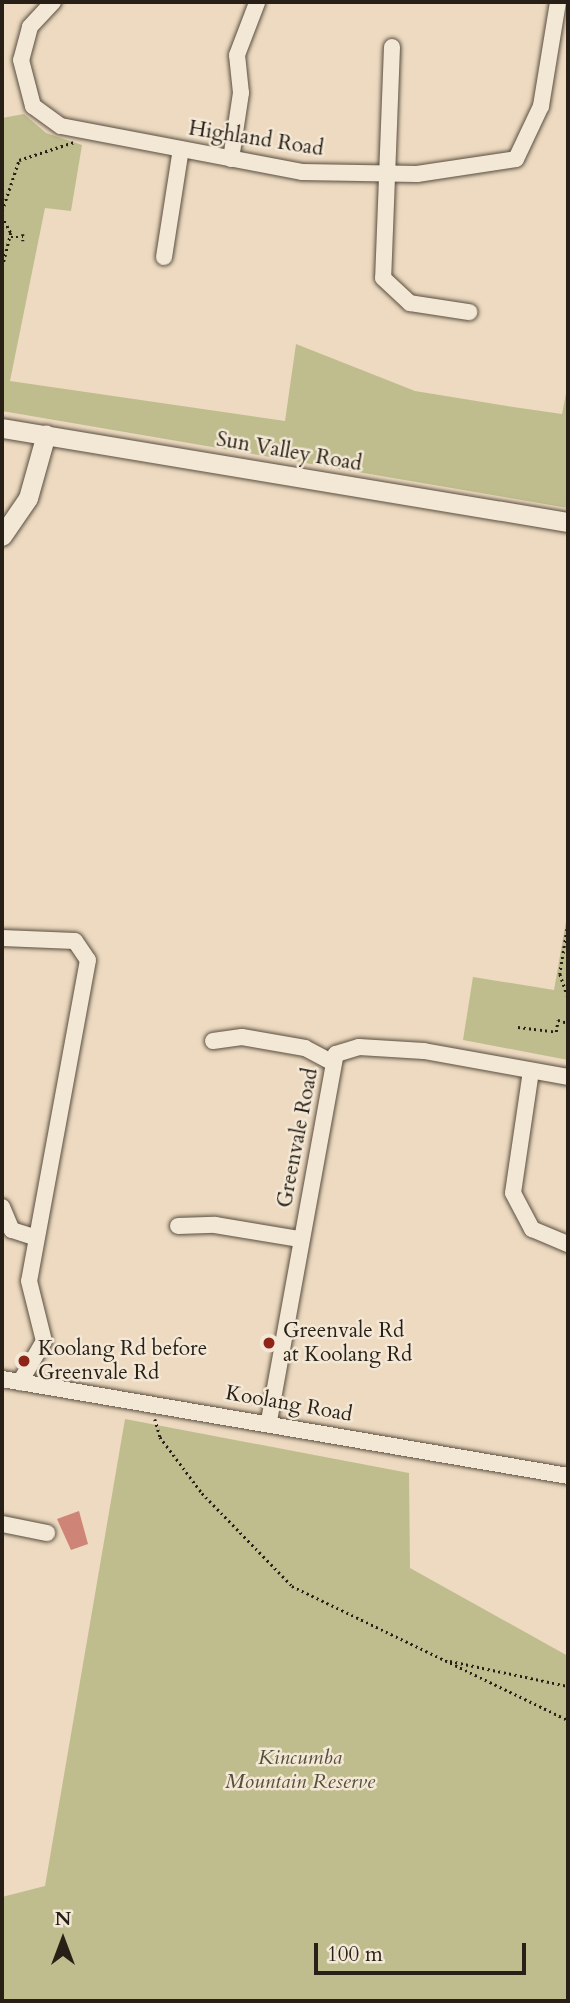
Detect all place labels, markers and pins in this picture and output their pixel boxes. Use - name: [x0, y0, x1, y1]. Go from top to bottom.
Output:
- place label: Greenvale Rd at Koolang Rd: [283, 1318, 412, 1368]
- marker: Greenvale Rd at Koolang Rd: [261, 1335, 277, 1351]
- place label: Koolang Rd before Greenvale Rd: [38, 1336, 207, 1386]
- marker: Koolang Rd before Greenvale Rd: [16, 1353, 32, 1369]

